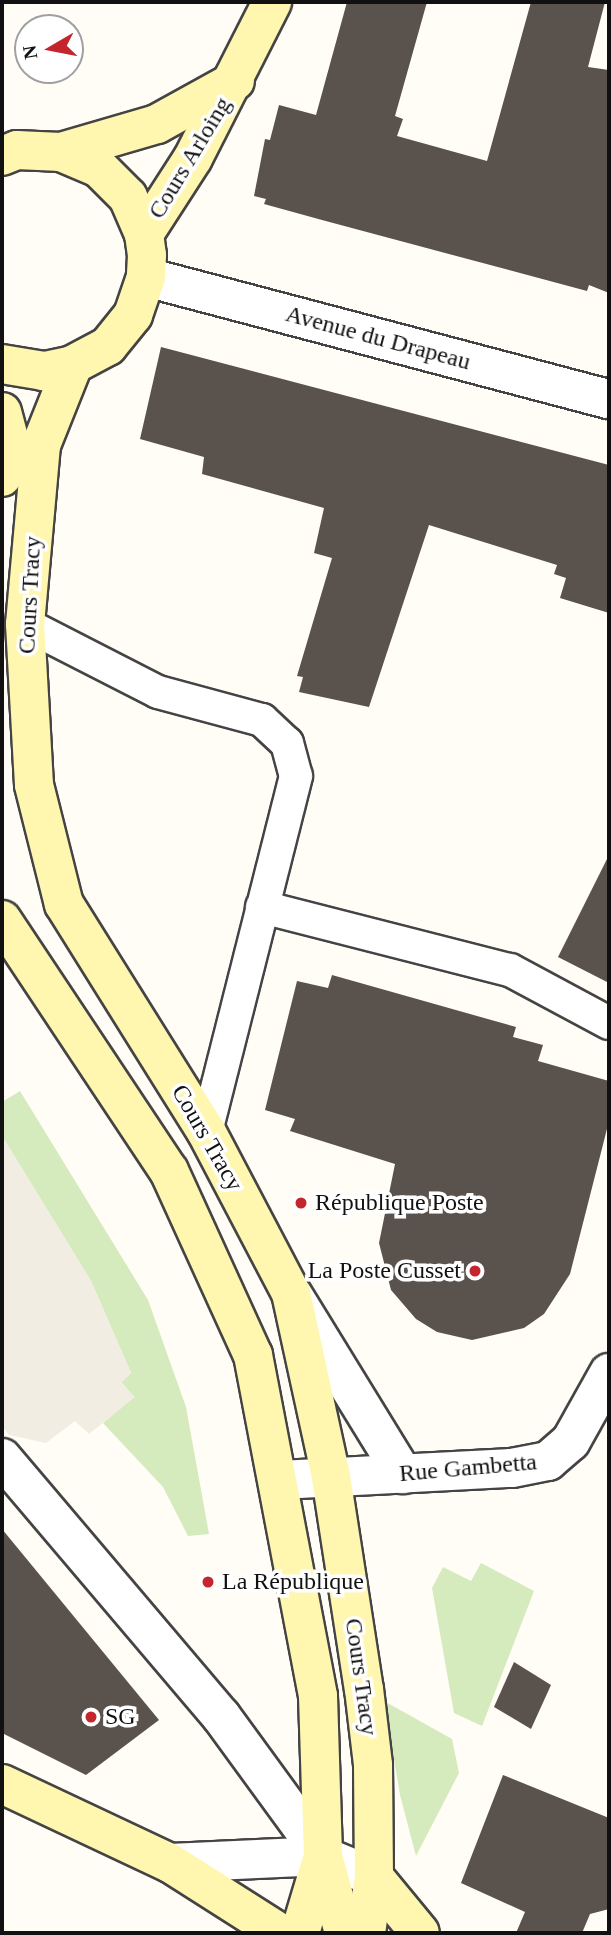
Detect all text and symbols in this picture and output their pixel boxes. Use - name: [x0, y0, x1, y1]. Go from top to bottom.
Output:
- north arrow: [14, 14, 84, 84]
- text: N: [18, 44, 41, 61]
- street label: Cours Arloing: [142, 91, 238, 225]
- street label: Avenue du Drapeau: [282, 299, 474, 377]
- street label: Cours Tracy: [13, 535, 47, 655]
- street label: Cours Tracy: [165, 1080, 249, 1196]
- place label: République Poste: [315, 1189, 484, 1217]
- marker: République Poste: [293, 1195, 309, 1211]
- place label: La Poste Cusset: [308, 1257, 461, 1285]
- marker: La Poste Cusset: [467, 1263, 483, 1279]
- street label: Rue Gambetta: [398, 1448, 538, 1488]
- place label: La République: [222, 1568, 364, 1596]
- marker: La République: [200, 1574, 216, 1590]
- street label: Cours Tracy: [338, 1616, 384, 1738]
- place label: SG: [105, 1703, 136, 1731]
- marker: SG: [83, 1709, 99, 1725]

